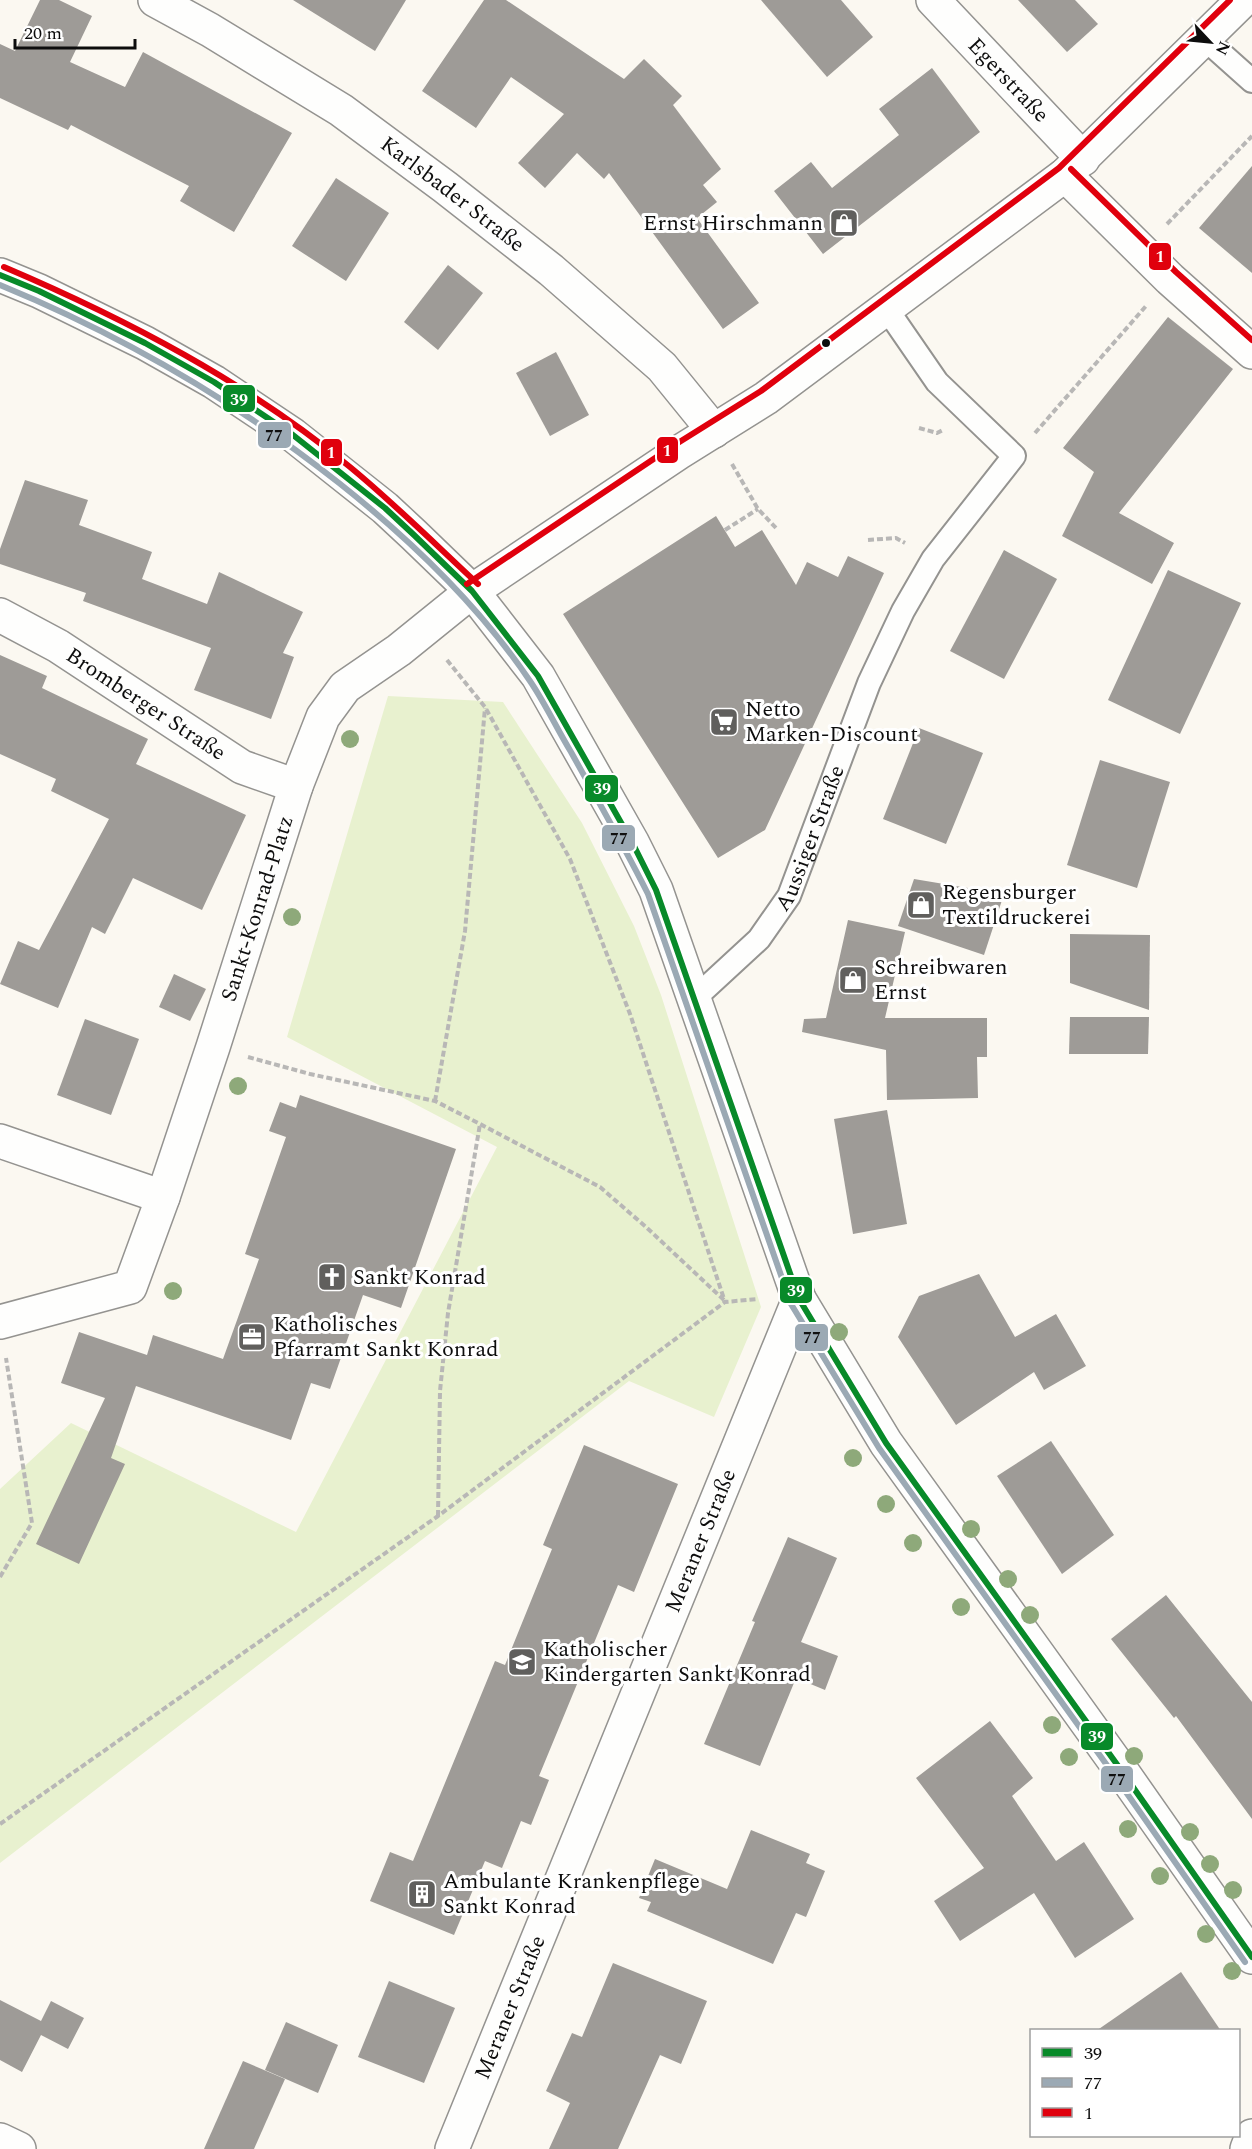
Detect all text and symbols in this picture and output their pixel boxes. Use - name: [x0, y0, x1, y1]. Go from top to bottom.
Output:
- scale bar: [15, 12, 135, 50]
- north arrow: [1180, 12, 1240, 72]
- text: 20 m: [24, 20, 62, 47]
- street label: Egerstraße: [960, 30, 1057, 130]
- text: N: [1209, 37, 1236, 59]
- street label: Karlsbader Straße: [373, 128, 532, 260]
- place label: Ernst Hirschmann: [643, 207, 823, 240]
- shop icon: Ernst Hirschmann: [828, 207, 860, 239]
- line badge: 1: [1148, 242, 1172, 271]
- text: 1: [1156, 245, 1164, 269]
- unlabelled marker: [820, 337, 832, 349]
- line badge: 39: [222, 384, 256, 413]
- text: 39: [230, 388, 248, 412]
- line badge: 77: [257, 421, 292, 449]
- text: 77: [265, 424, 283, 448]
- line badge: 1: [656, 436, 679, 464]
- line badge: 1: [320, 438, 343, 467]
- text: 1: [663, 439, 671, 463]
- text: 1: [327, 441, 335, 465]
- street label: Bromberger Straße: [59, 639, 233, 769]
- place label: Netto Marken-Discount: [745, 693, 918, 751]
- supermarket icon: Netto Marken-Discount: [708, 706, 740, 738]
- street label: Aussiger Straße: [766, 760, 853, 918]
- line badge: 39: [584, 774, 619, 803]
- text: 39: [593, 777, 611, 801]
- street label: Sankt-Konrad-Platz: [212, 811, 302, 1006]
- line badge: 77: [601, 824, 636, 852]
- text: 77: [610, 827, 628, 851]
- place label: Regensburger Textildruckerei: [942, 876, 1091, 934]
- shop icon: Regensburger Textildruckerei: [905, 889, 937, 921]
- place label: Schreibwaren Ernst: [874, 951, 1008, 1009]
- shop icon: Schreibwaren Ernst: [837, 964, 869, 996]
- church icon: Sankt Konrad: [316, 1261, 348, 1293]
- place label: Sankt Konrad: [353, 1261, 486, 1294]
- line badge: 39: [779, 1276, 813, 1304]
- text: 39: [787, 1279, 805, 1303]
- place label: Katholisches Pfarramt Sankt Konrad: [273, 1308, 499, 1366]
- office icon: Katholisches Pfarramt Sankt Konrad: [236, 1321, 268, 1353]
- line badge: 77: [794, 1323, 829, 1352]
- text: 77: [803, 1326, 821, 1350]
- street label: Meraner Straße: [656, 1464, 744, 1618]
- place label: Katholischer Kindergarten Sankt Konrad: [543, 1633, 811, 1691]
- school or university icon: Katholischer Kindergarten Sankt Konrad: [506, 1646, 538, 1678]
- line badge: 39: [1080, 1722, 1114, 1751]
- text: 39: [1088, 1725, 1106, 1749]
- line badge: 77: [1100, 1765, 1134, 1793]
- text: 77: [1108, 1768, 1126, 1792]
- place label: Ambulante Krankenpflege Sankt Konrad: [443, 1865, 700, 1923]
- building icon: Ambulante Krankenpflege Sankt Konrad: [406, 1878, 438, 1910]
- street label: Meraner Straße: [466, 1930, 554, 2084]
- legend: [1030, 2029, 1240, 2137]
- text: 39: [1084, 2040, 1102, 2067]
- text: 77: [1084, 2070, 1102, 2097]
- text: 1: [1084, 2100, 1093, 2127]

